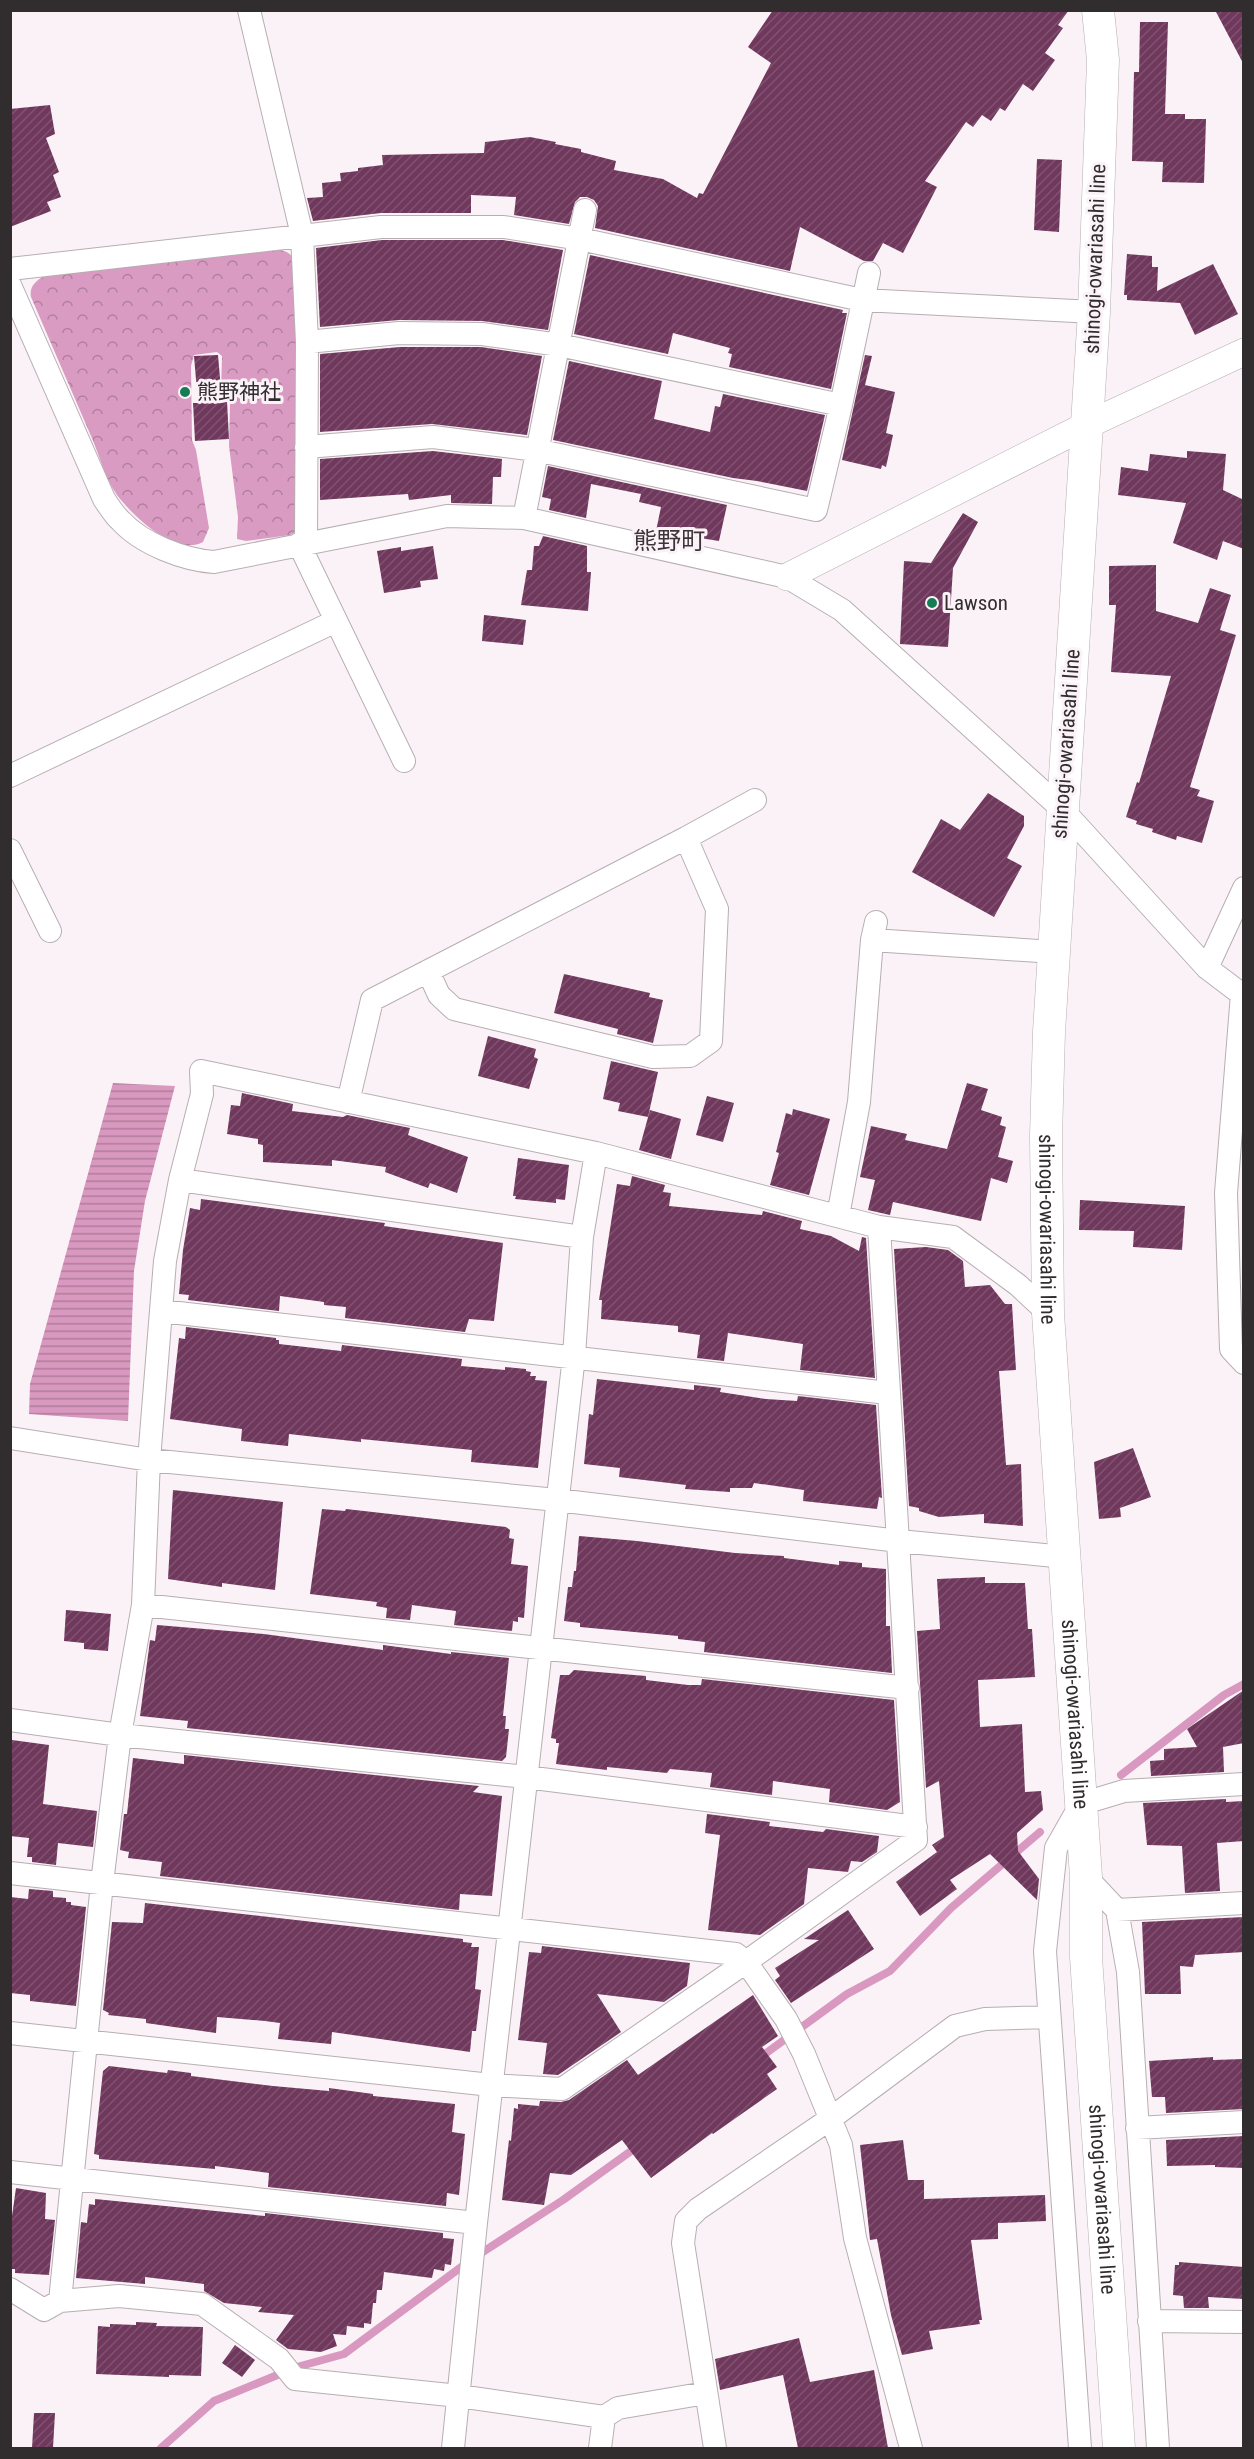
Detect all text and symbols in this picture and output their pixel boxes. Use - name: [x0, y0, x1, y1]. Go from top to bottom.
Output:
- street label: shinogi-owariasahi line: [1080, 163, 1110, 354]
- place label: 熊野神社: [197, 380, 281, 404]
- marker: 熊野神社: [178, 385, 192, 399]
- district label: 熊野町: [633, 527, 705, 555]
- place label: Lawson: [944, 591, 1008, 615]
- marker: Lawson: [925, 596, 939, 610]
- street label: shinogi-owariasahi line: [1047, 648, 1085, 840]
- street label: shinogi-owariasahi line: [1034, 1134, 1061, 1325]
- street label: shinogi-owariasahi line: [1057, 1618, 1093, 1810]
- street label: shinogi-owariasahi line: [1084, 2104, 1121, 2295]

